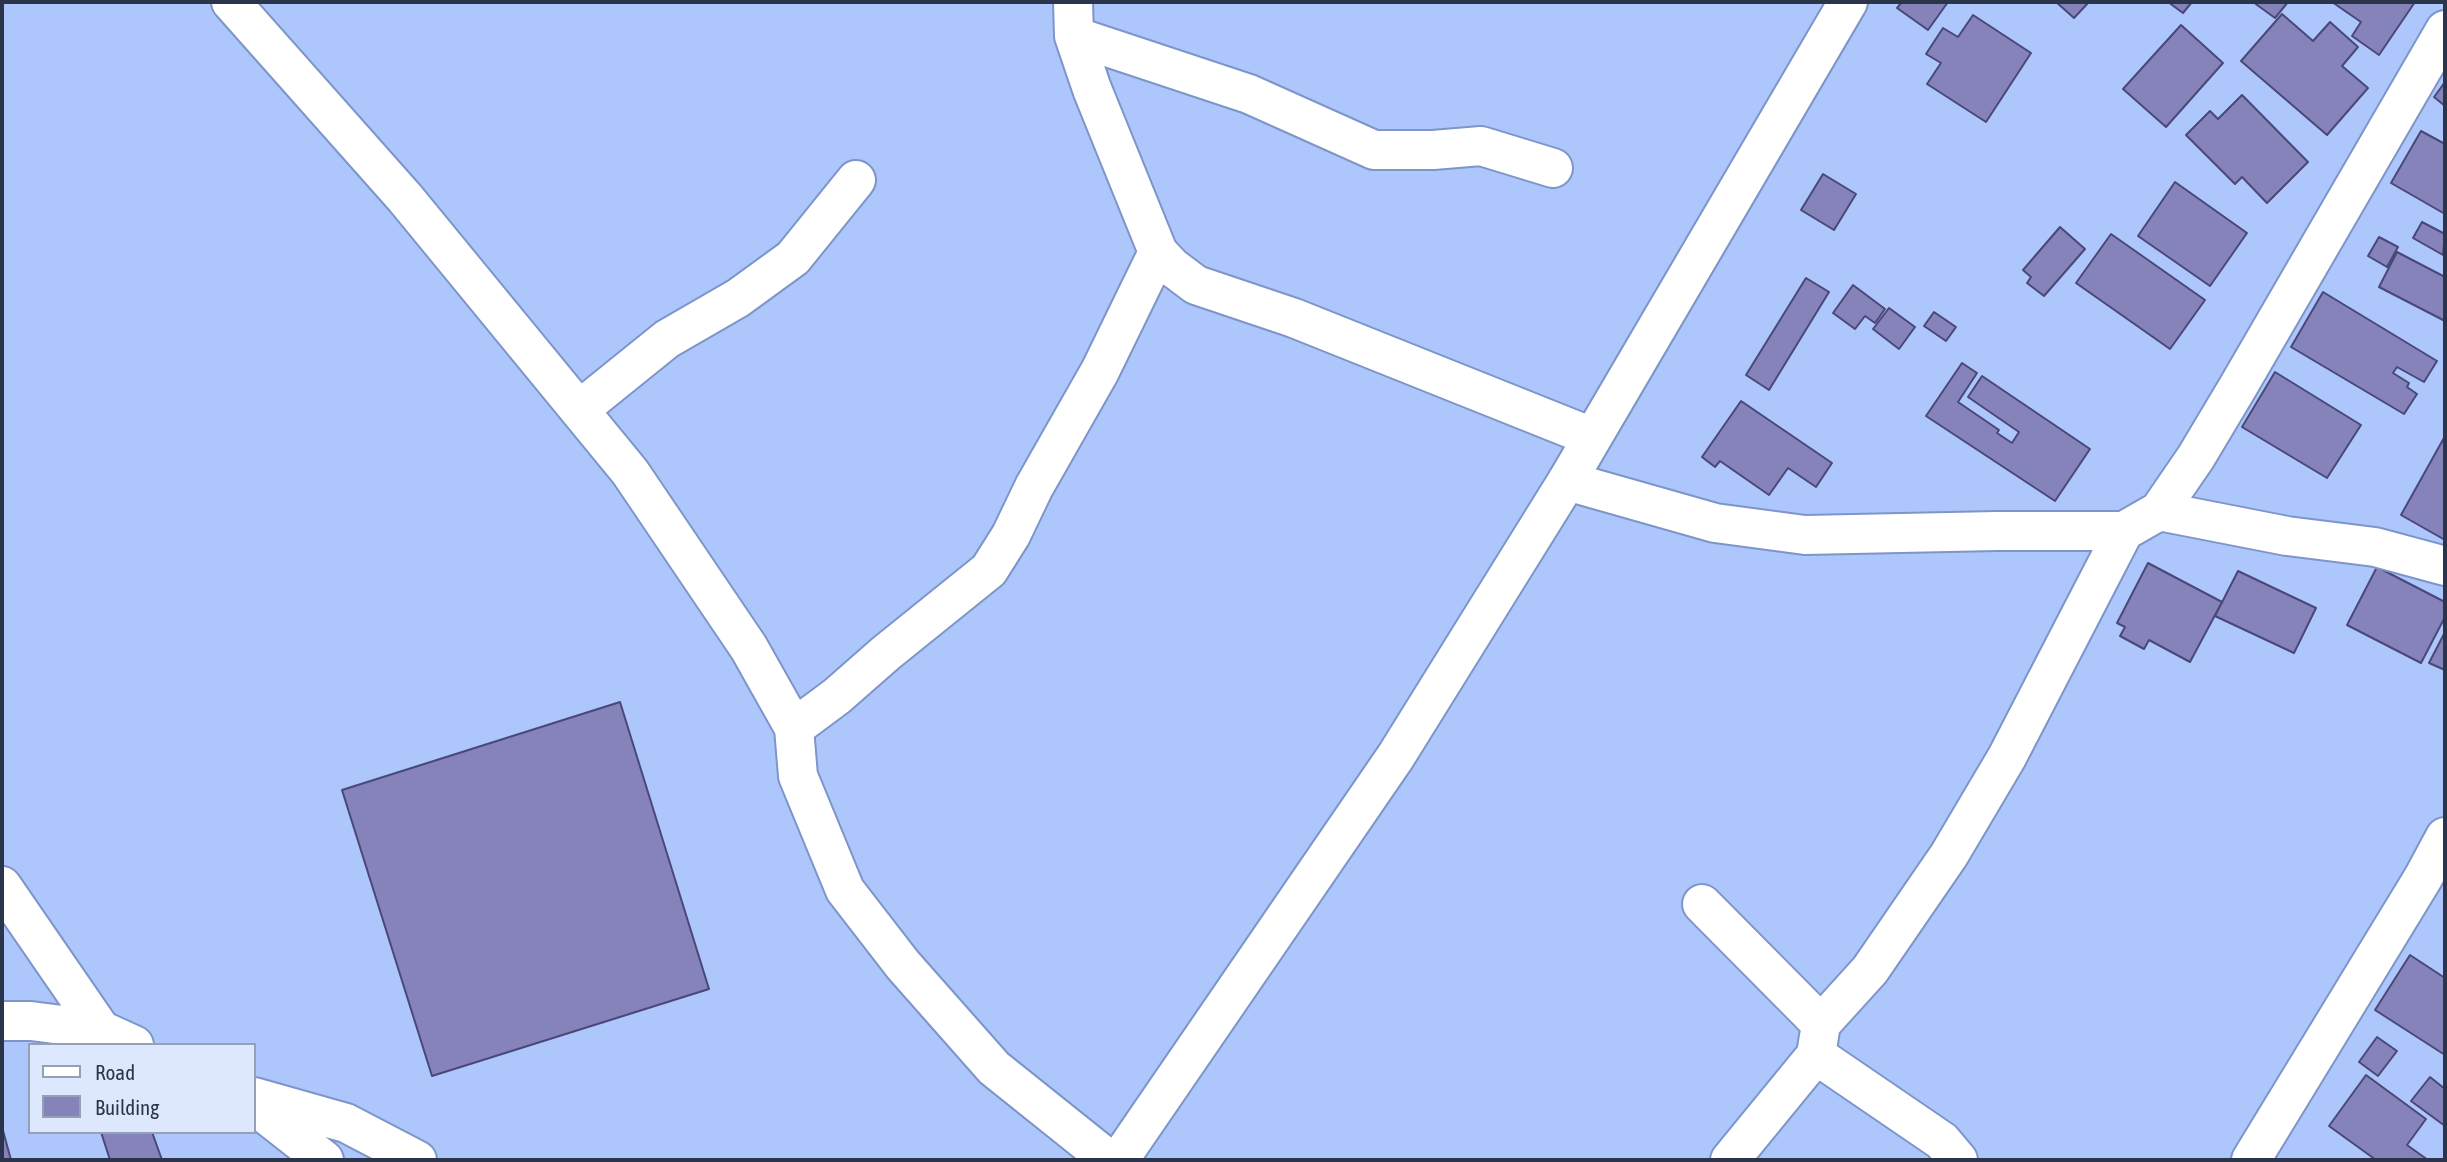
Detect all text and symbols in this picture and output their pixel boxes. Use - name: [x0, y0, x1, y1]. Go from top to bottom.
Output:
- legend: [28, 1043, 256, 1134]
- text: Road: [95, 1060, 135, 1084]
- text: Building: [95, 1095, 159, 1119]

